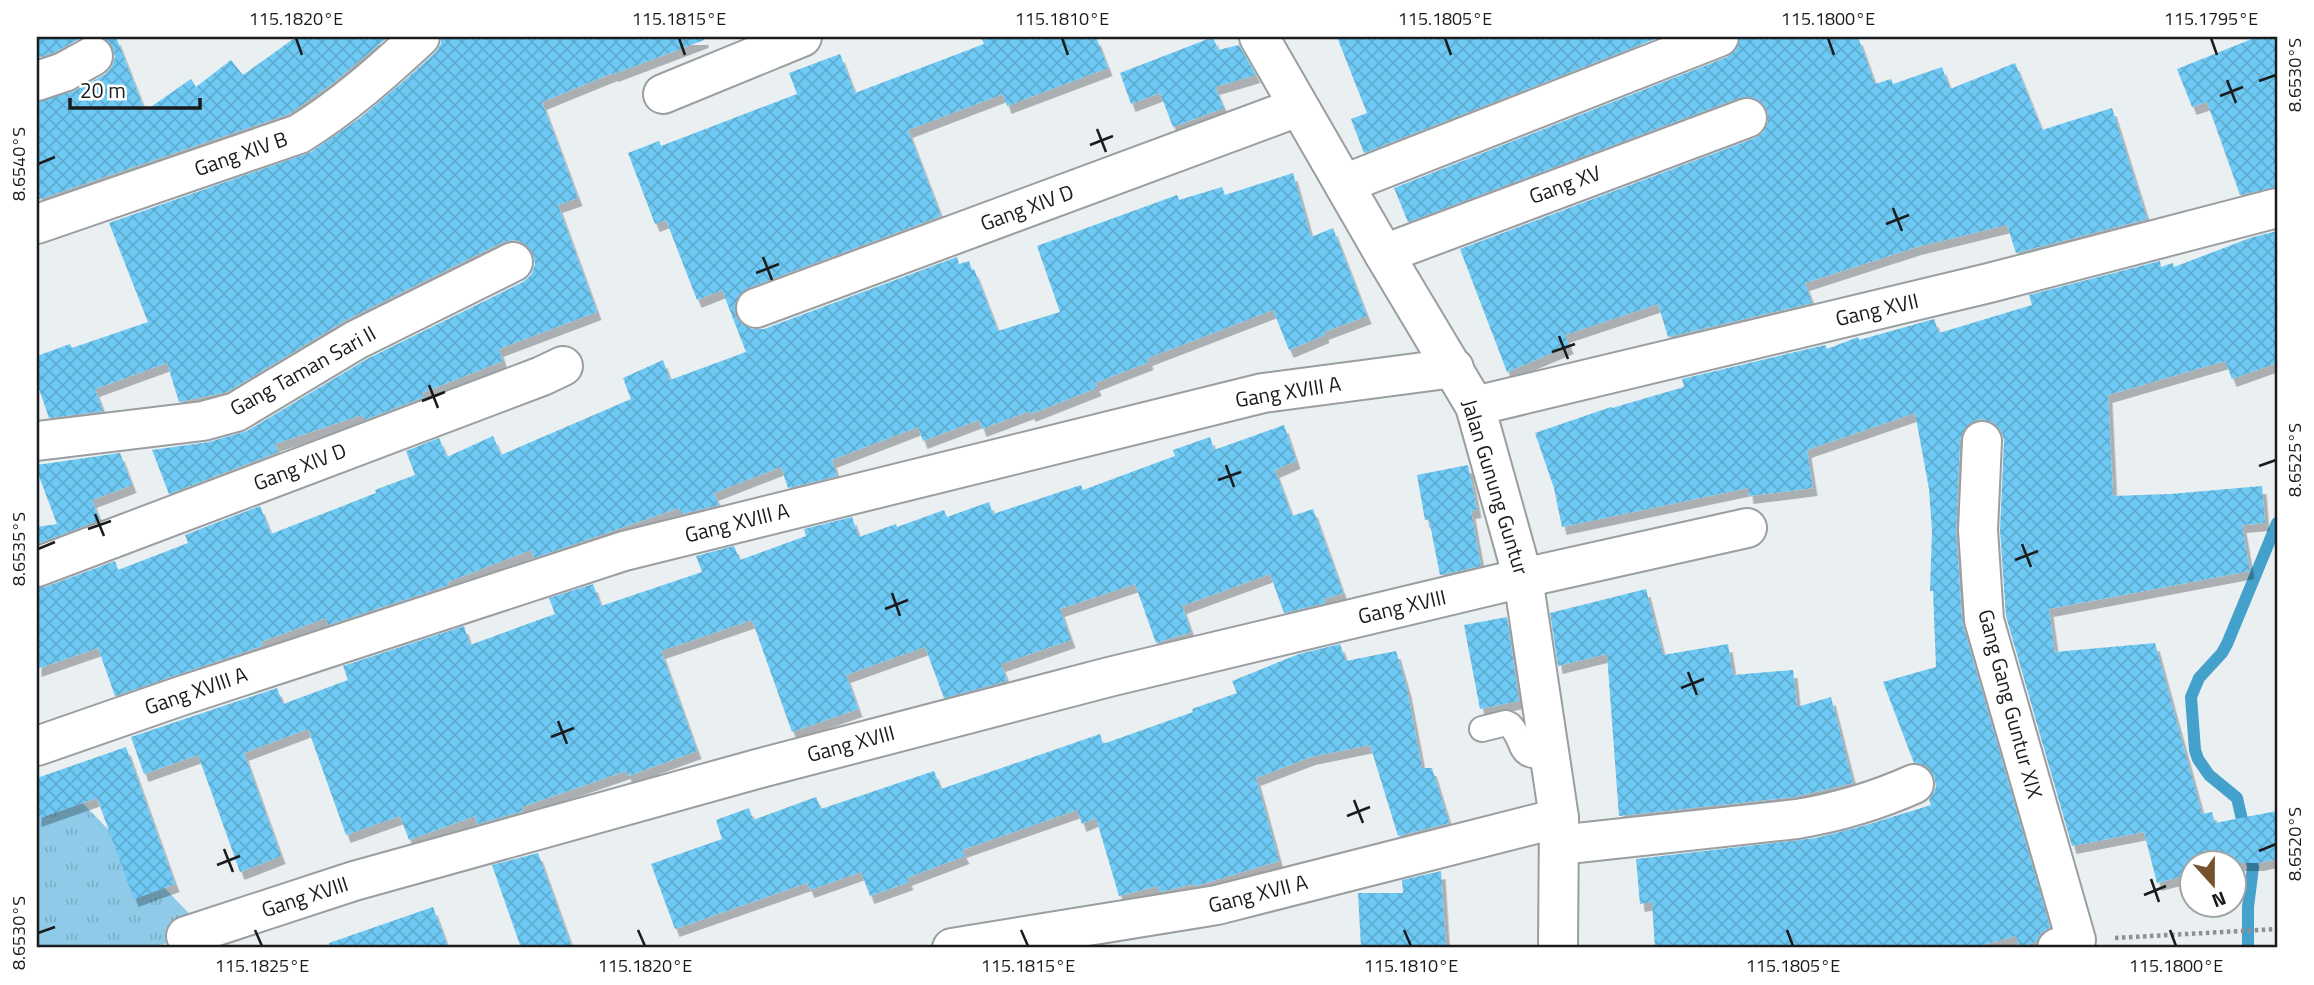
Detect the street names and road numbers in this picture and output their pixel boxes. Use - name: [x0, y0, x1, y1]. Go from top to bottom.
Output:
- street label: Gang XIV B: [190, 122, 292, 184]
- street label: Gang XV: [1524, 156, 1605, 212]
- street label: Gang XIV D: [975, 175, 1078, 239]
- street label: Gang XVII: [1832, 284, 1922, 334]
- street label: Gang Taman Sari II: [224, 317, 381, 424]
- street label: Gang XVIII A: [1233, 367, 1344, 415]
- street label: Jalan Gunung Guntur: [1454, 395, 1538, 578]
- street label: Gang XIV D: [248, 434, 351, 498]
- street label: Gang XVIII A: [681, 493, 793, 550]
- street label: Gang XVIII: [1355, 580, 1449, 632]
- street label: Gang Gang Guntur XIX: [1970, 606, 2052, 802]
- street label: Gang XVIII A: [140, 657, 252, 723]
- street label: Gang XVIII: [803, 716, 898, 770]
- street label: Gang XVII A: [1205, 865, 1311, 921]
- street label: Gang XVIII: [257, 867, 352, 925]

